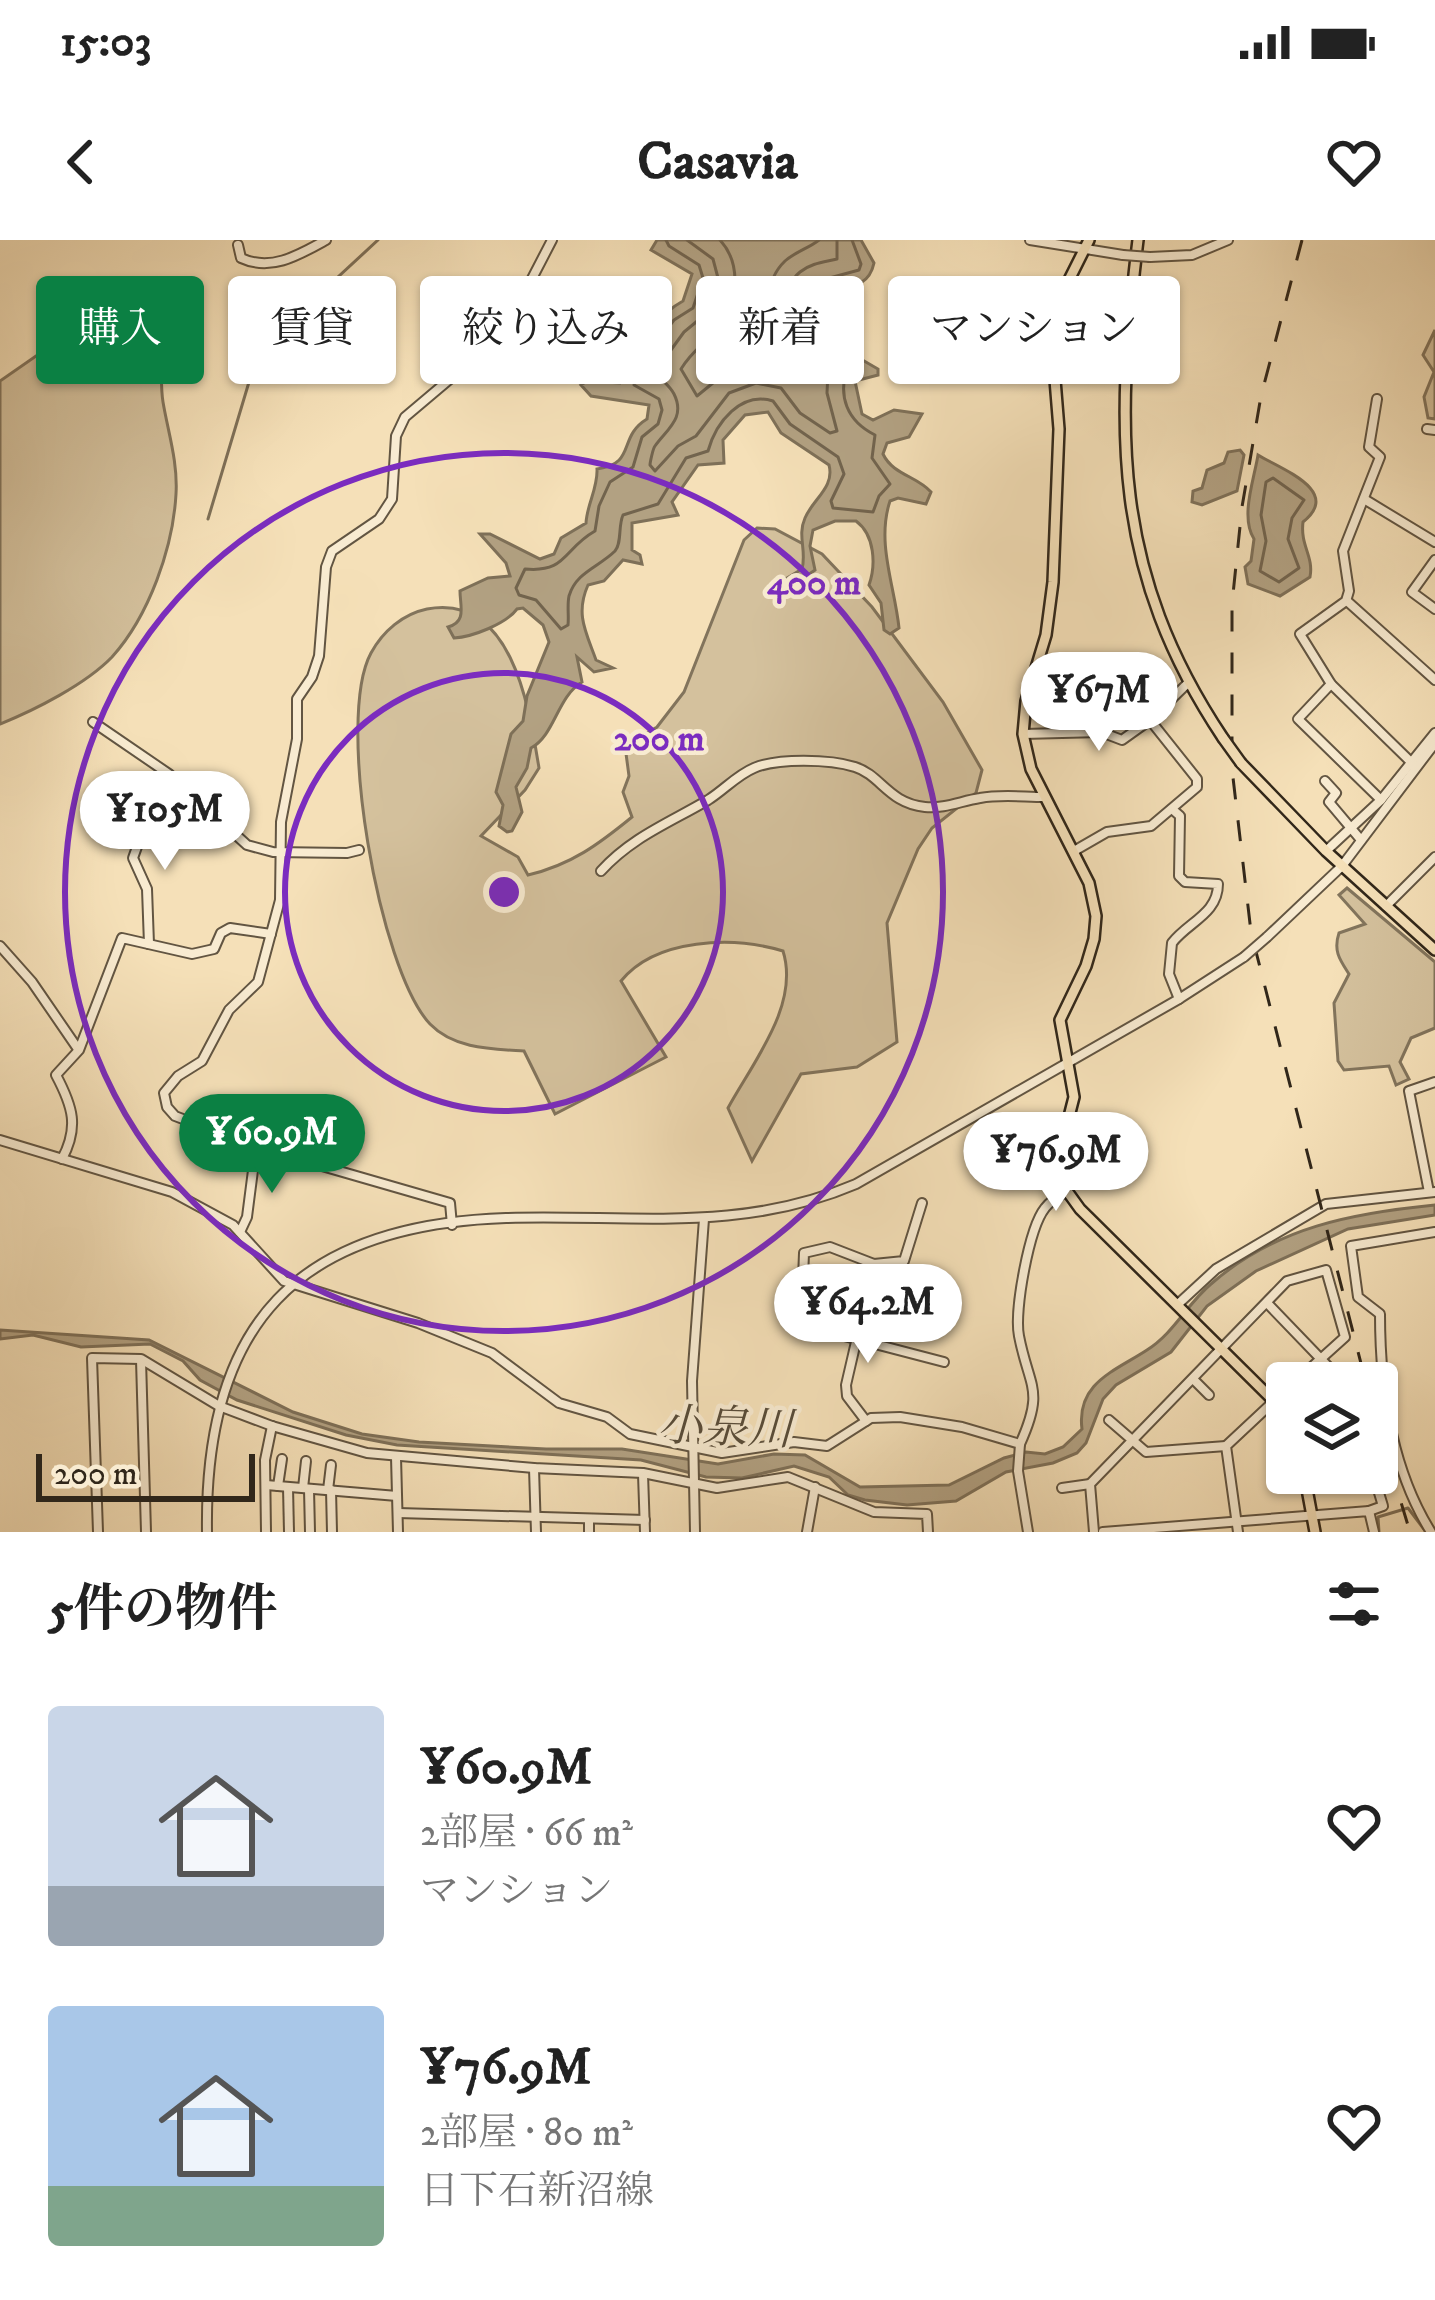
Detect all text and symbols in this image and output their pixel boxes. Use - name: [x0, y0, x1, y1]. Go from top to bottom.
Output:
- text: 15:03: [60, 14, 151, 70]
- icon: back: [48, 129, 114, 195]
- text: Casavia: [637, 129, 798, 196]
- icon: heart: [1321, 129, 1387, 195]
- chip: 購入: [36, 276, 204, 384]
- chip: 賃貸: [228, 276, 396, 384]
- chip: 絞り込み: [420, 276, 672, 384]
- chip: 新着: [696, 276, 864, 384]
- chip: マンション: [888, 276, 1180, 384]
- text: 400 m: [767, 561, 861, 606]
- pin: ¥67M: [1028, 652, 1170, 754]
- text: ¥67M: [1048, 666, 1150, 715]
- text: 200 m: [613, 717, 705, 762]
- pin: ¥105M: [81, 771, 249, 873]
- text: ¥105M: [107, 785, 223, 834]
- centre of rings: [483, 871, 525, 913]
- pin: ¥60.9M: [174, 1094, 370, 1196]
- text: ¥60.9M: [206, 1108, 338, 1157]
- pin: ¥76.9M: [958, 1112, 1154, 1214]
- text: ¥76.9M: [990, 1126, 1122, 1175]
- pin: ¥64.2M: [770, 1264, 966, 1366]
- text: ¥64.2M: [801, 1278, 935, 1327]
- map controls: [1266, 1362, 1398, 1494]
- button: layers: [1266, 1362, 1398, 1494]
- water label: 小泉川: [656, 1399, 798, 1460]
- scale bar: [36, 1448, 255, 1501]
- text: 200 m: [54, 1454, 138, 1495]
- icon: filters: [1321, 1571, 1387, 1637]
- text: 5件の物件: [48, 1578, 277, 1642]
- text: ¥60.9M: [420, 1736, 592, 1800]
- icon: home: [144, 1754, 288, 1898]
- icon: heart: [1321, 1793, 1387, 1859]
- text: 2部屋 · 66 m²: [420, 1809, 633, 1858]
- text: マンション: [420, 1867, 613, 1916]
- text: ¥76.9M: [420, 2036, 592, 2100]
- icon: home: [144, 2054, 288, 2198]
- icon: heart: [1321, 2093, 1387, 2159]
- text: 2部屋 · 80 m²: [420, 2109, 633, 2158]
- text: 日下石新沼線: [420, 2167, 654, 2216]

